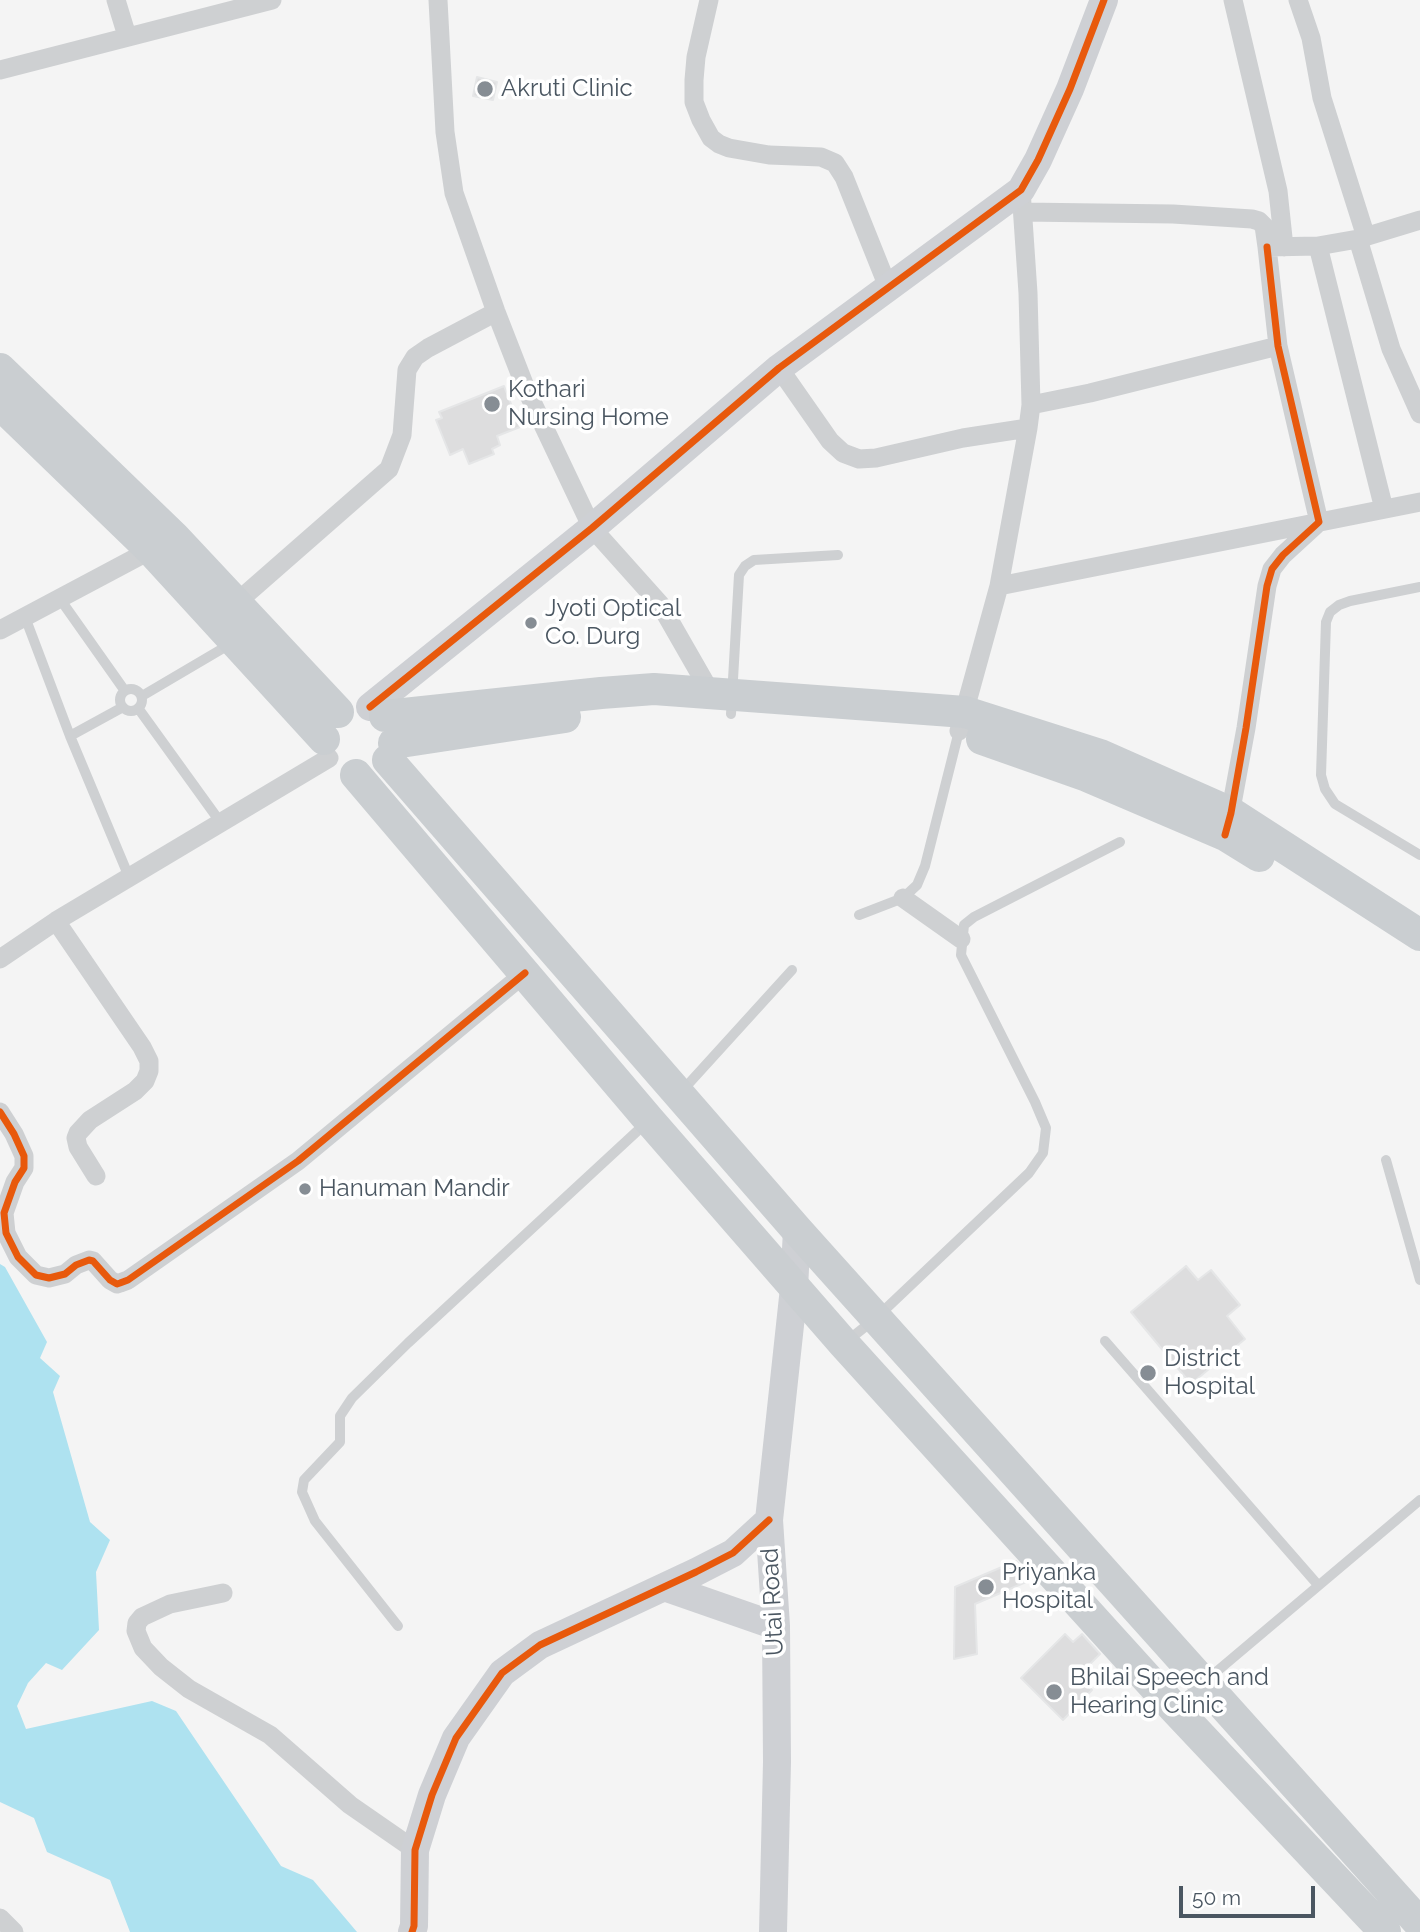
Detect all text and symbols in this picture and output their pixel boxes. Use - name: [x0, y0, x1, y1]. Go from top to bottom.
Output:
- place label: Akruti Clinic: [501, 75, 633, 103]
- marker: Akruti Clinic: [475, 79, 495, 99]
- place label: Kothari Nursing Home: [508, 376, 669, 432]
- marker: Kothari Nursing Home: [482, 394, 502, 414]
- place label: Jyoti Optical Co. Durg: [545, 595, 681, 651]
- marker: Jyoti Optical Co. Durg: [523, 615, 539, 631]
- place label: Hanuman Mandir: [319, 1175, 510, 1203]
- marker: Hanuman Mandir: [297, 1181, 313, 1197]
- place label: District Hospital: [1164, 1345, 1255, 1401]
- marker: District Hospital: [1138, 1363, 1158, 1383]
- street label: Utai Road: [756, 1547, 790, 1657]
- place label: Priyanka Hospital: [1002, 1559, 1096, 1615]
- marker: Priyanka Hospital: [976, 1577, 996, 1597]
- place label: Bhilai Speech and Hearing Clinic: [1070, 1664, 1269, 1720]
- marker: Bhilai Speech and Hearing Clinic: [1044, 1682, 1064, 1702]
- scale bar: [1182, 1872, 1318, 1916]
- text: 50 m: [1192, 1885, 1241, 1910]

